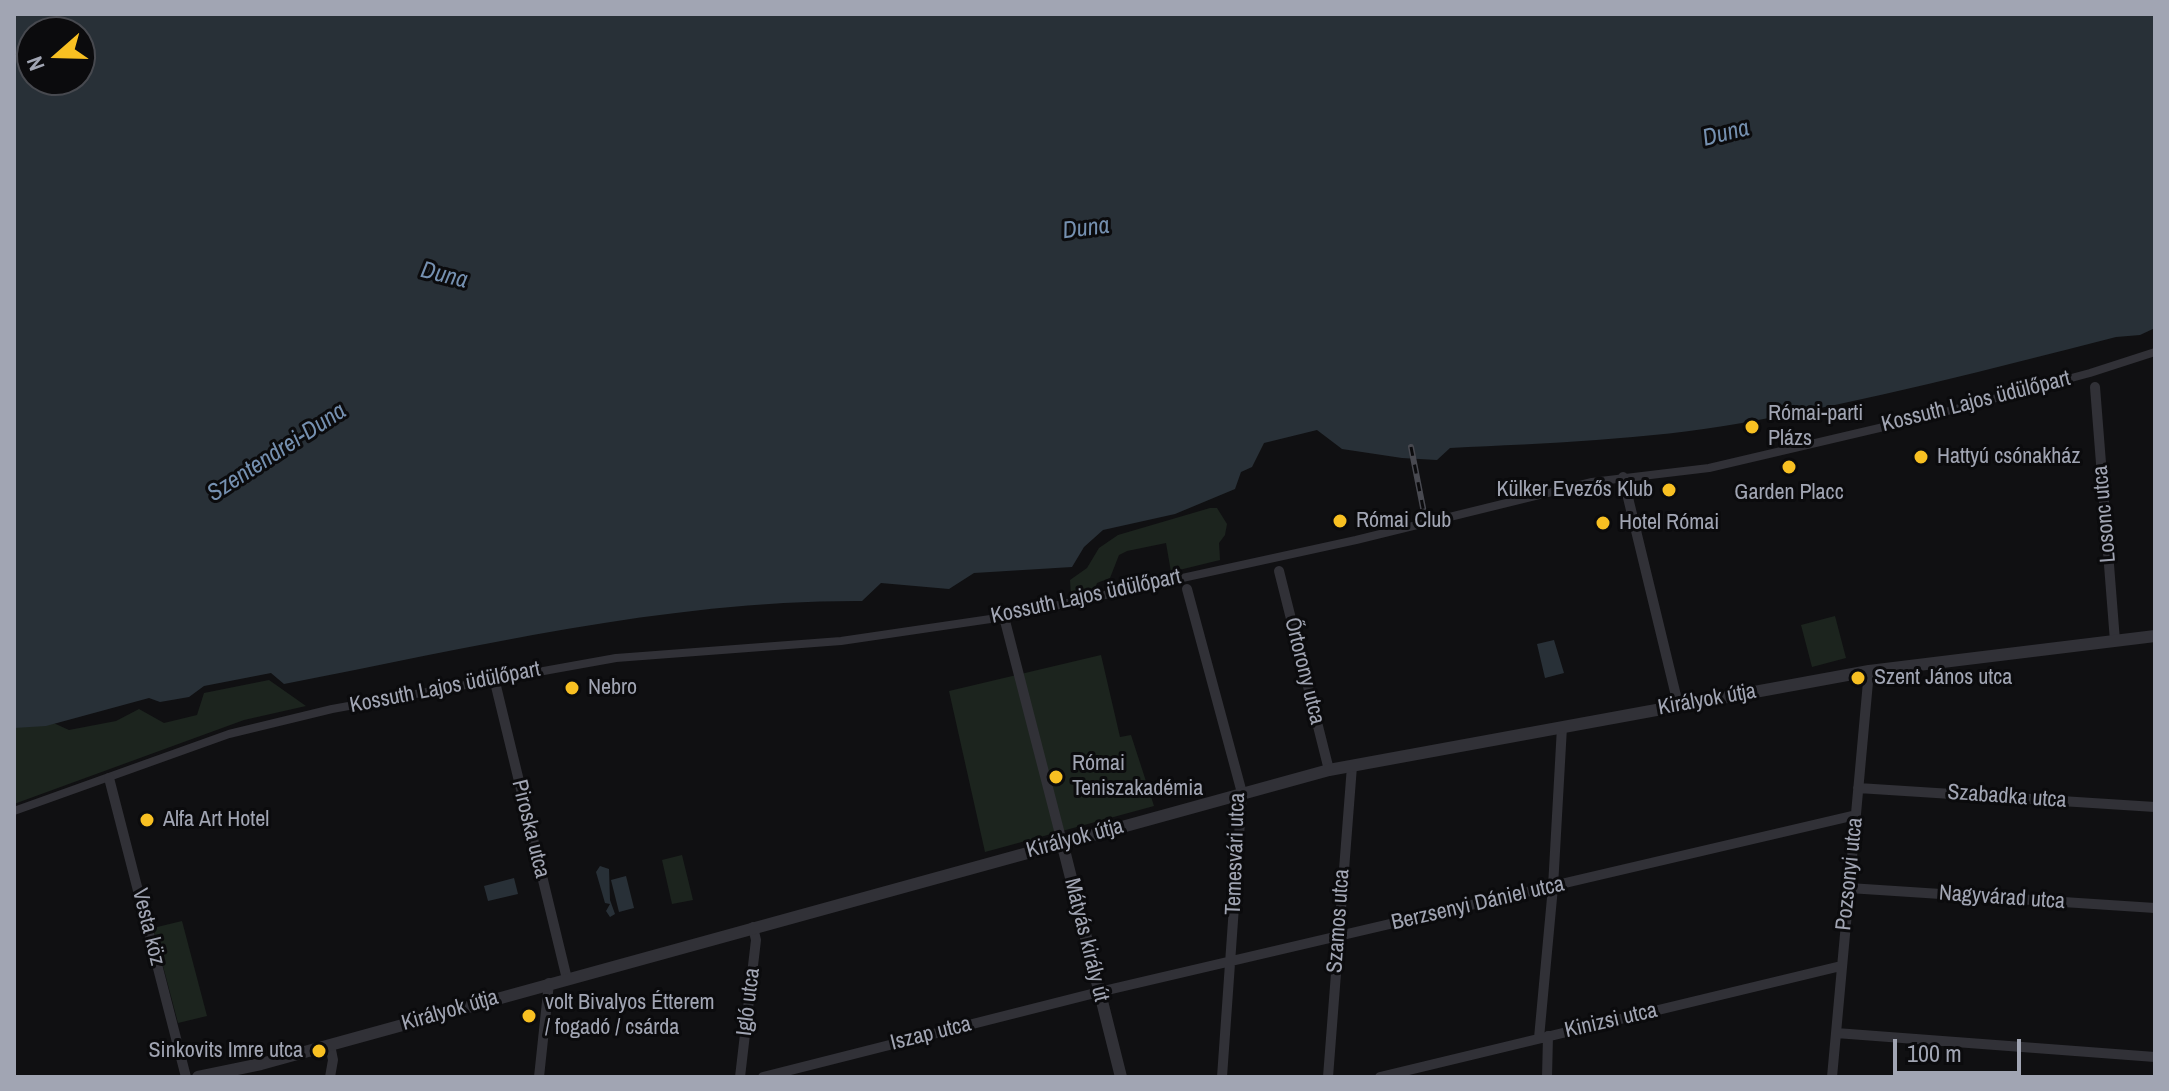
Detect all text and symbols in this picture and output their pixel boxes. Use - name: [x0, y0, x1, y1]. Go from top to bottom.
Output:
- north arrow: [16, 16, 96, 96]
- text: N: [19, 52, 52, 75]
- water label: Duna: [1700, 114, 1752, 154]
- water label: Duna: [1061, 212, 1111, 246]
- water label: Duna: [418, 256, 470, 296]
- street label: Kossuth Lajos üdülőpart: [1879, 366, 2073, 438]
- water label: Szentendrei-Duna: [202, 397, 352, 509]
- place label: Római-parti Plázs: [1768, 401, 1863, 452]
- marker: Római-parti Plázs: [1743, 418, 1761, 436]
- place label: Hattyú csónakház: [1937, 444, 2080, 470]
- marker: Hattyú csónakház: [1912, 448, 1930, 466]
- marker: Garden Placc: [1780, 458, 1798, 476]
- street label: Losonc utca: [2088, 464, 2122, 564]
- place label: Külker Evezős Klub: [1497, 477, 1653, 503]
- place label: Garden Placc: [1734, 480, 1844, 506]
- marker: Külker Evezős Klub: [1660, 481, 1678, 499]
- place label: Római Club: [1356, 508, 1451, 534]
- place label: Hotel Római: [1619, 510, 1719, 536]
- marker: Római Club: [1331, 512, 1349, 530]
- marker: Hotel Római: [1594, 514, 1612, 532]
- street label: Kossuth Lajos üdülőpart: [989, 564, 1183, 630]
- street label: Őrtorony utca: [1278, 615, 1330, 727]
- street label: Kossuth Lajos üdülőpart: [347, 657, 543, 719]
- place label: Szent János utca: [1874, 665, 2012, 691]
- marker: Szent János utca: [1849, 669, 1867, 687]
- place label: Nebro: [588, 675, 637, 701]
- street label: Királyok útja: [1656, 678, 1758, 722]
- marker: Nebro: [563, 679, 581, 697]
- place label: Római Teniszakadémia: [1072, 751, 1203, 802]
- marker: Római Teniszakadémia: [1047, 768, 1065, 786]
- street label: Piroska utca: [505, 777, 555, 881]
- street label: Szabadka utca: [1947, 780, 2067, 814]
- street label: Temesvári utca: [1221, 792, 1251, 916]
- place label: Alfa Art Hotel: [163, 807, 269, 833]
- marker: Alfa Art Hotel: [138, 811, 156, 829]
- street label: Királyok útja: [1024, 813, 1126, 865]
- street label: Pozsonyi utca: [1831, 816, 1869, 932]
- street label: Szamos utca: [1322, 868, 1356, 974]
- street label: Berzsenyi Dániel utca: [1389, 871, 1567, 937]
- street label: Mátyás király út: [1058, 876, 1114, 1004]
- street label: Nagyvárad utca: [1938, 880, 2066, 916]
- street label: Vesta köz: [126, 886, 170, 968]
- street label: Igló utca: [732, 967, 766, 1037]
- street label: Királyok útja: [399, 985, 501, 1037]
- place label: volt Bivalyos Étterem / fogadó / csárda: [545, 990, 714, 1042]
- street label: Kinizsi utca: [1562, 998, 1660, 1044]
- marker: volt Bivalyos Étterem / fogadó / csárda: [520, 1007, 538, 1025]
- street label: Iszap utca: [888, 1011, 974, 1057]
- scale bar: [1897, 1023, 2025, 1073]
- text: 100 m: [1907, 1037, 1962, 1069]
- place label: Sinkovits Imre utca: [149, 1038, 303, 1064]
- marker: Sinkovits Imre utca: [310, 1042, 328, 1060]

